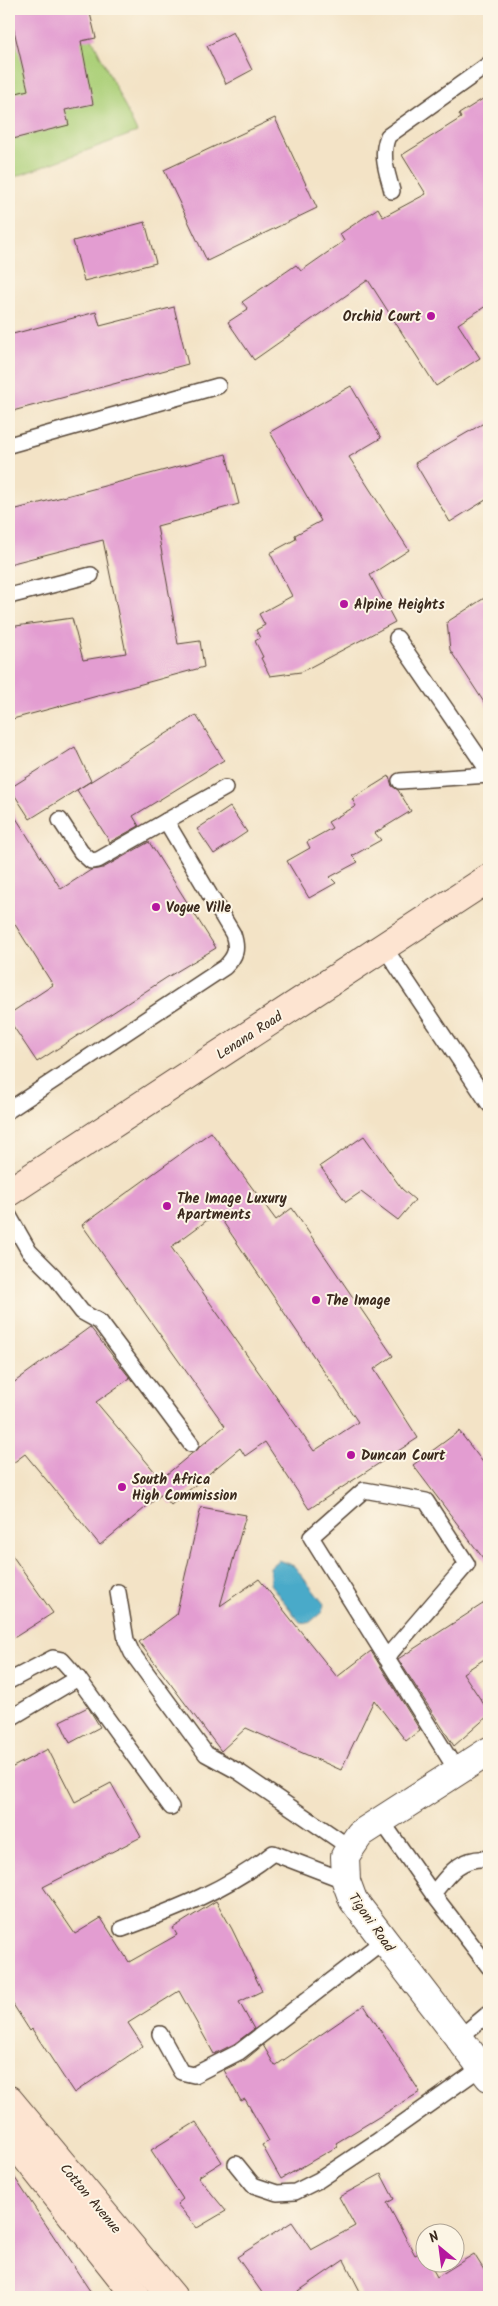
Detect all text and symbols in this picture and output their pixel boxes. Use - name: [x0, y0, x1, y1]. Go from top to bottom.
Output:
- place label: Orchid Court: [343, 306, 422, 328]
- marker: Orchid Court: [425, 310, 437, 322]
- place label: Alpine Heights: [354, 594, 445, 616]
- marker: Alpine Heights: [338, 598, 350, 610]
- place label: Vogue Ville: [166, 897, 231, 919]
- marker: Vogue Ville: [150, 901, 162, 913]
- street label: Lenana Road: [212, 1005, 288, 1066]
- place label: The Image Luxury Apartments: [177, 1188, 288, 1226]
- marker: The Image Luxury Apartments: [161, 1200, 173, 1212]
- place label: The Image: [326, 1290, 390, 1312]
- marker: The Image: [310, 1294, 322, 1306]
- place label: Duncan Court: [361, 1445, 446, 1467]
- marker: Duncan Court: [345, 1449, 357, 1461]
- place label: South Africa High Commission: [132, 1469, 237, 1507]
- marker: South Africa High Commission: [116, 1481, 128, 1493]
- street label: Tigoni Road: [343, 1888, 400, 1958]
- street label: Cotton Avenue: [54, 2159, 127, 2239]
- north arrow: [416, 2224, 466, 2274]
- text: N: [425, 2226, 444, 2249]

